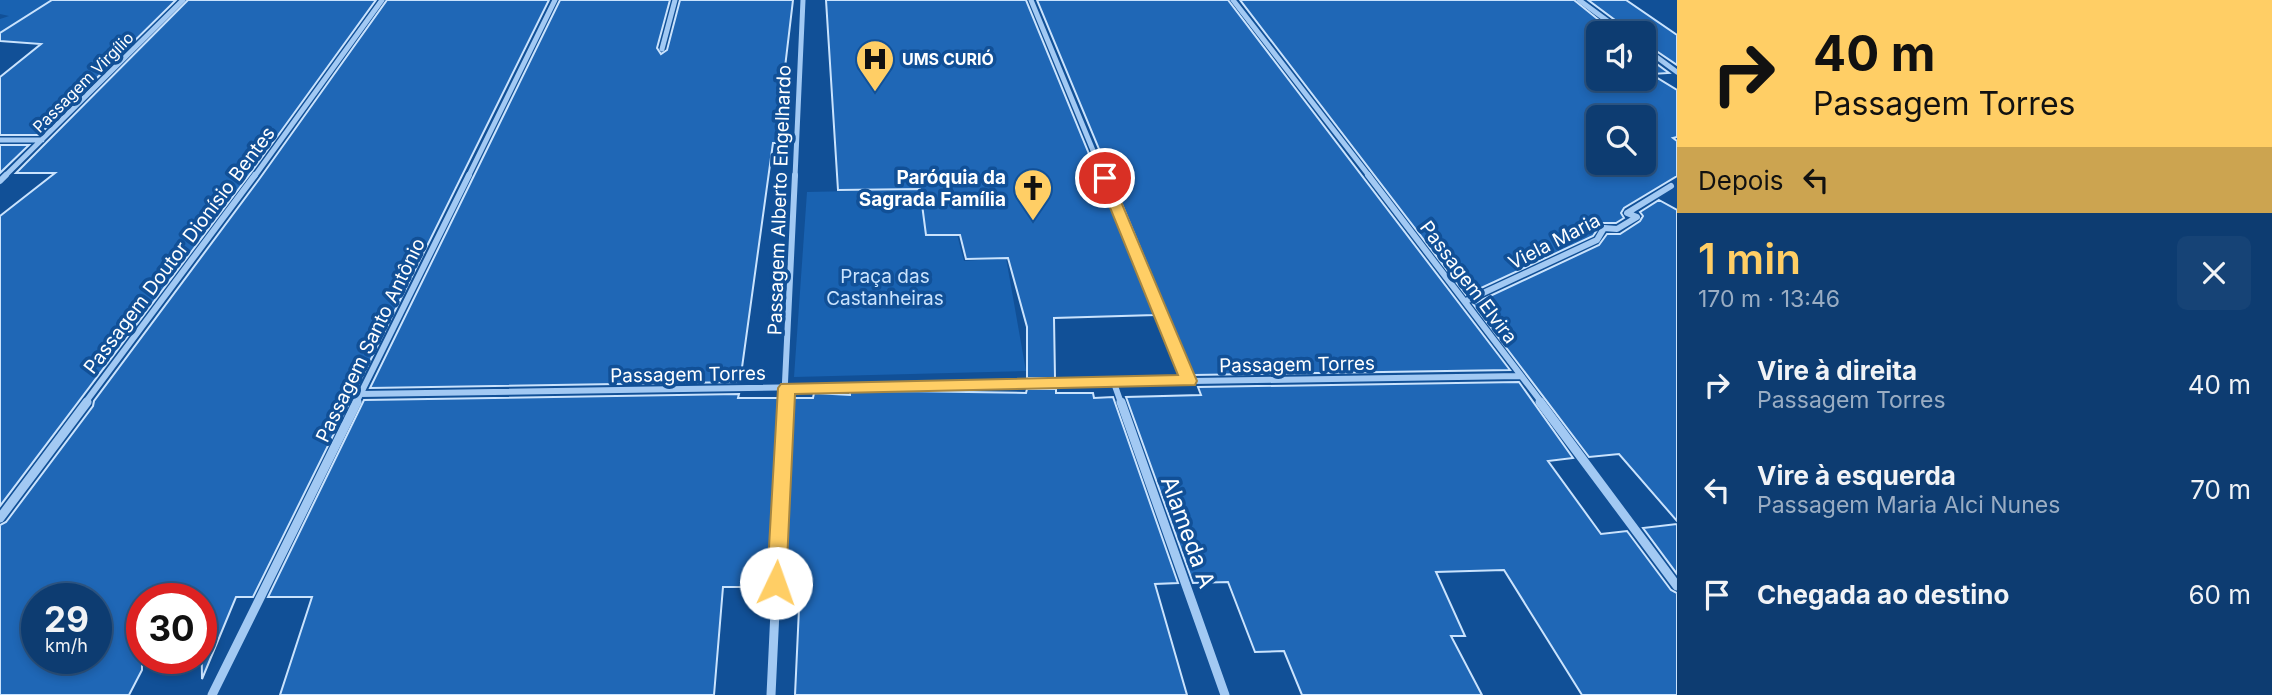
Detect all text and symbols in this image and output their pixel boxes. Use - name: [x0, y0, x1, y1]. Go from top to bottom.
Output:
- map controls: [1586, 21, 1656, 175]
- button: sound: [1586, 21, 1656, 91]
- text: 40 m: [1813, 24, 1936, 83]
- street label: Passagem Virgílio: [28, 27, 138, 137]
- icon: right: [1698, 28, 1789, 119]
- hospital icon: UMS CURIÓ: [854, 38, 896, 93]
- place label: UMS CURIÓ: [902, 49, 994, 69]
- street label: Passagem Alberto Engelhardo: [763, 64, 796, 336]
- text: Passagem Torres: [1813, 84, 2075, 123]
- button: search: [1586, 105, 1656, 175]
- street label: Passagem Doutor Dionísio Bentes: [79, 122, 280, 378]
- pin: [1075, 148, 1135, 208]
- icon: arrive: [1086, 159, 1124, 197]
- icon: left: [1797, 161, 1835, 199]
- text: Depois: [1698, 165, 1783, 196]
- place label: Paróquia da Sagrada Família: [859, 166, 1006, 211]
- church icon: Paróquia da Sagrada Família: [1012, 167, 1054, 222]
- street label: Viela Maria: [1504, 209, 1604, 274]
- street label: Passagem Elvira: [1415, 216, 1522, 348]
- text: 1 min: [1698, 233, 1801, 284]
- street label: Passagem Santo Antônio: [311, 234, 430, 446]
- button: close: [2177, 236, 2251, 310]
- park label: Praça das Castanheiras: [826, 265, 944, 310]
- text: 170 m · 13:46: [1698, 285, 1840, 313]
- street label: Passagem Torres: [1219, 352, 1375, 377]
- text: Vire à direita: [1757, 355, 1917, 386]
- street label: Passagem Torres: [610, 362, 766, 387]
- icon: right: [1698, 366, 1736, 404]
- text: 40 m: [2188, 369, 2251, 400]
- text: Passagem Torres: [1757, 386, 1946, 414]
- text: Vire à esquerda: [1757, 460, 1956, 491]
- icon: left: [1698, 471, 1736, 509]
- street label: Alameda A: [1155, 472, 1221, 592]
- text: 70 m: [2190, 474, 2251, 505]
- text: Passagem Maria Alci Nunes: [1757, 491, 2060, 519]
- position arrow: [739, 546, 813, 620]
- icon: arrive: [1698, 576, 1736, 614]
- text: Chegada ao destino: [1757, 579, 2009, 610]
- text: 60 m: [2188, 579, 2251, 610]
- speed limit sign: 30: [126, 583, 217, 674]
- text: 29: [44, 598, 89, 640]
- text: km/h: [45, 635, 88, 656]

